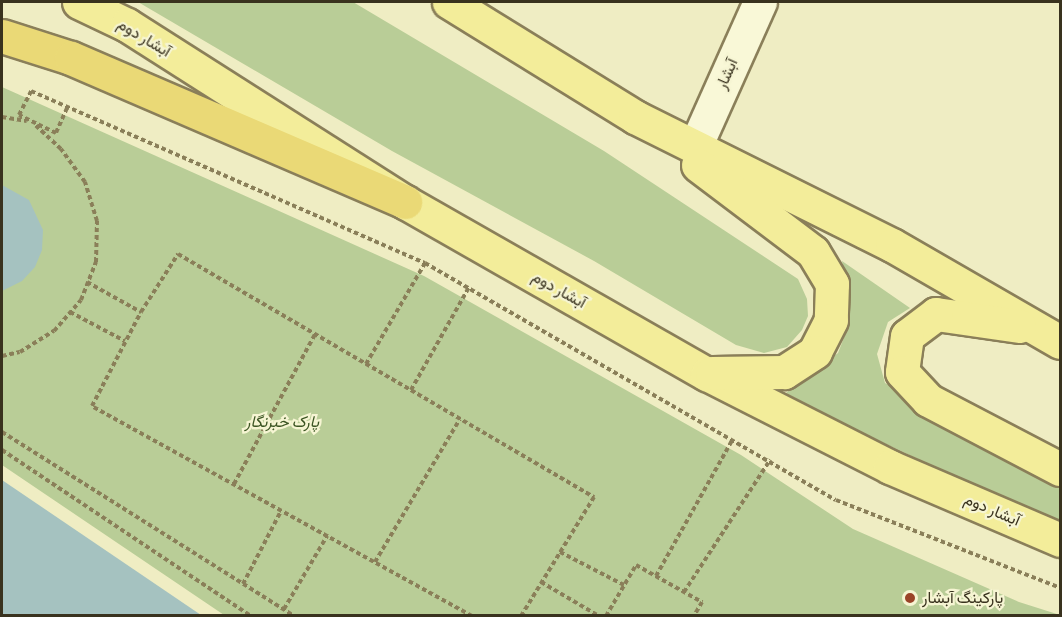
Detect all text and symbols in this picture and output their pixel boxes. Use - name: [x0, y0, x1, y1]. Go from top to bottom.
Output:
- street label: آبشار دوم: [114, 15, 174, 61]
- street label: آبشار: [712, 56, 742, 92]
- street label: آبشار دوم: [529, 267, 589, 313]
- park label: پارک خبرنگار: [245, 412, 319, 432]
- street label: آبشار دوم: [961, 490, 1023, 530]
- place label: پارکینگ آبشار: [922, 588, 1003, 608]
- marker: پارکینگ آبشار: [903, 591, 917, 605]

